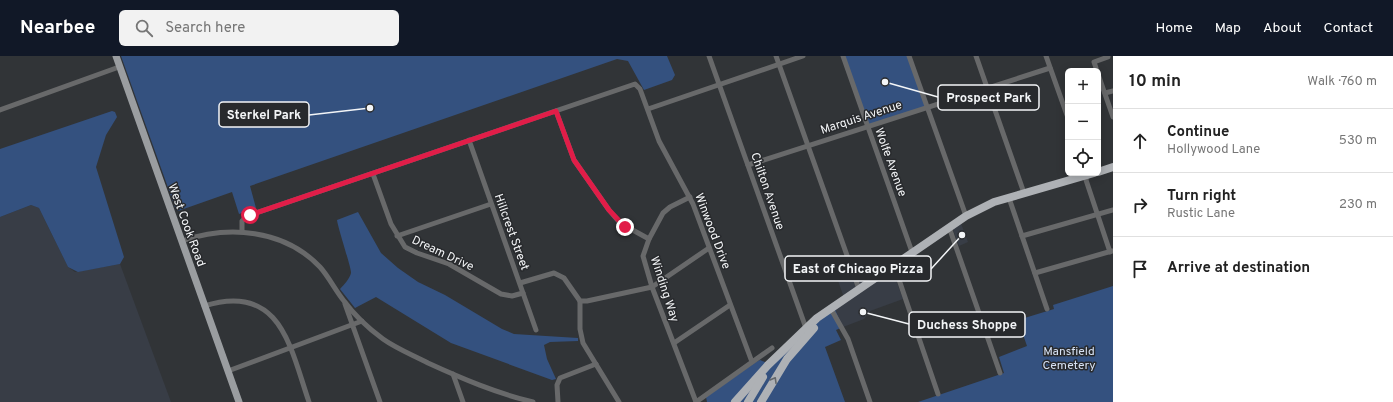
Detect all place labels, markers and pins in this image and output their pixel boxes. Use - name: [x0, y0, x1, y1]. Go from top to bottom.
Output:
- callout: Prospect Park: [938, 85, 1039, 110]
- callout: Sterkel Park: [219, 102, 309, 127]
- callout: East of Chicago Pizza: [785, 256, 931, 281]
- callout: Duchess Shoppe: [909, 312, 1025, 337]

